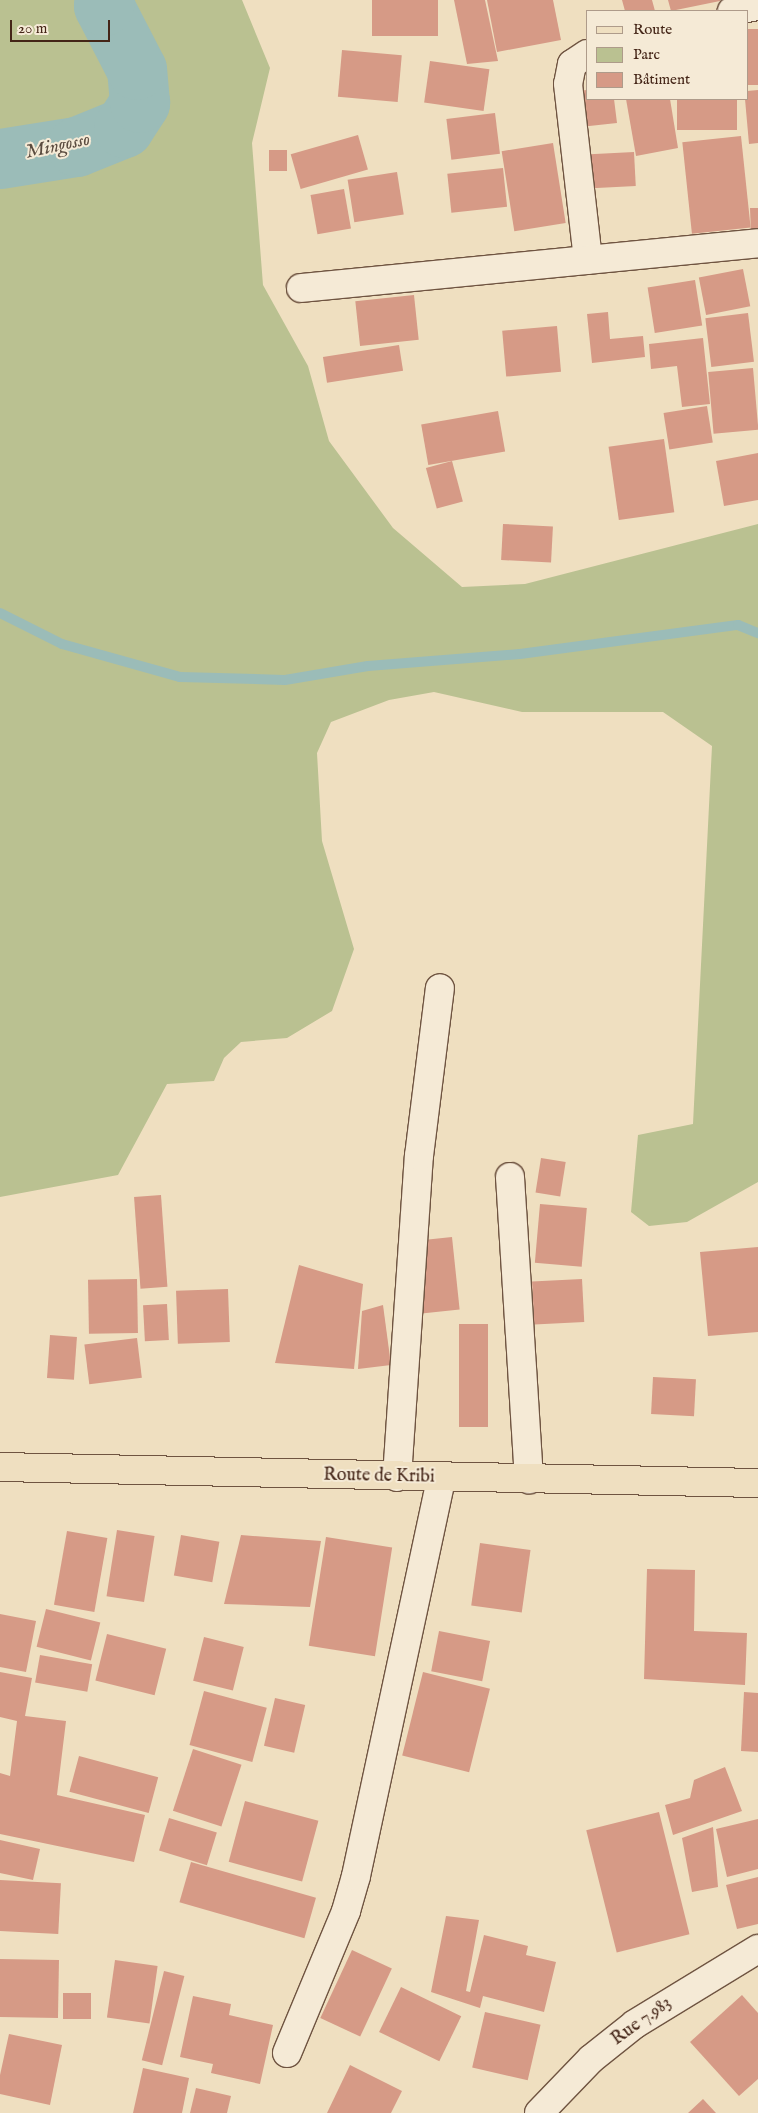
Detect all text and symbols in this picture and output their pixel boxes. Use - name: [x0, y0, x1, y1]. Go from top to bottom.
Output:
- scale bar: [12, 10, 112, 42]
- legend: [586, 10, 748, 100]
- text: 20 m: [18, 19, 47, 38]
- text: Route: [633, 20, 672, 39]
- text: Parc: [633, 45, 660, 64]
- text: Bâtiment: [633, 70, 690, 89]
- water label: Mingosso: [24, 129, 92, 165]
- street label: Route de Kribi: [323, 1465, 435, 1489]
- street label: Rue 7.983: [608, 1993, 676, 2051]

